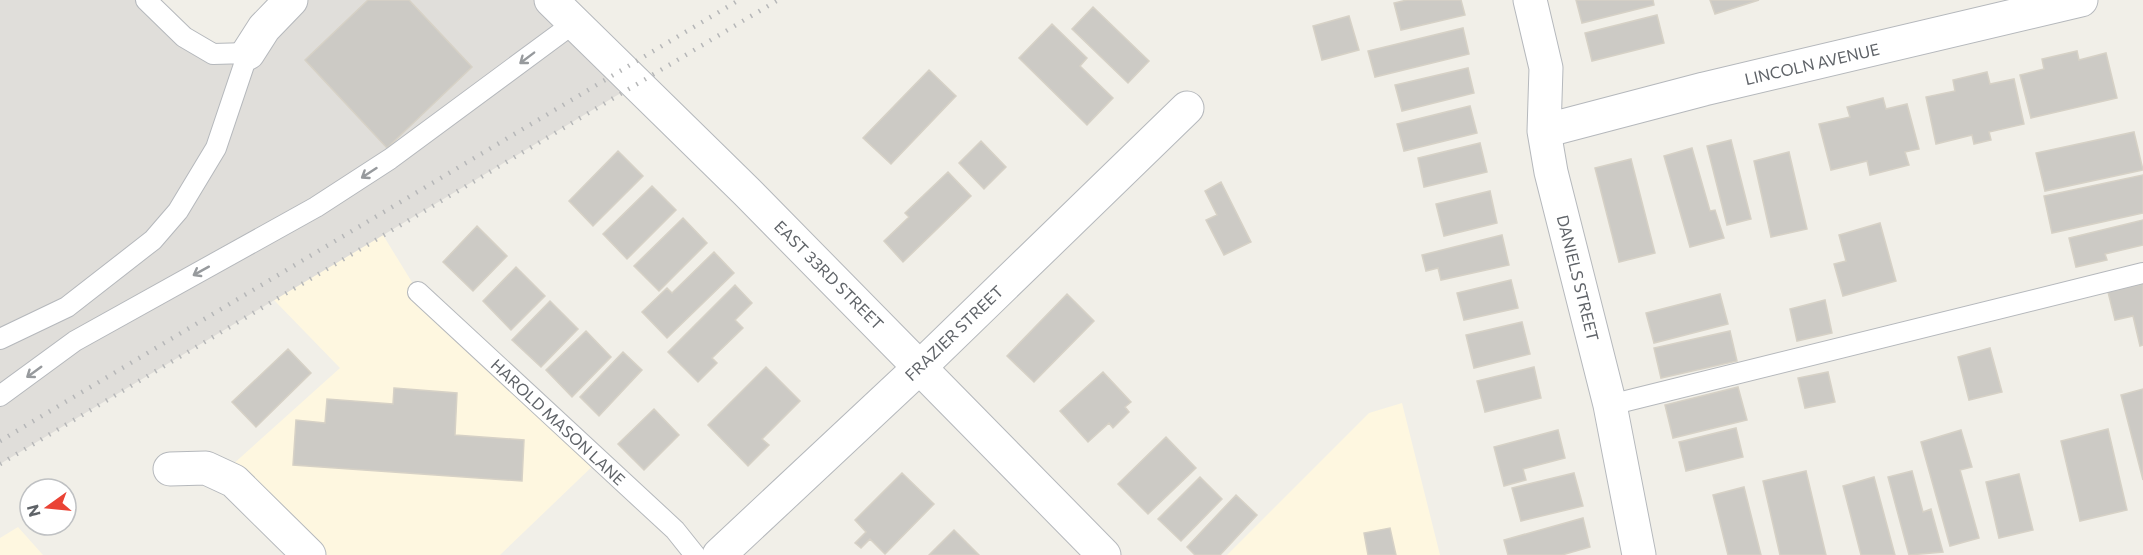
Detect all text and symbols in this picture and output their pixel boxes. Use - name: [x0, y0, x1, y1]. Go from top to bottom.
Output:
- street label: LINCOLN AVENUE: [1743, 39, 1881, 88]
- one-way arrow: [519, 52, 535, 64]
- one-way arrow: [361, 167, 378, 179]
- street label: DANIELS STREET: [1554, 213, 1603, 343]
- street label: EAST 33RD STREET: [771, 216, 888, 333]
- one-way arrow: [193, 265, 210, 277]
- street label: FRAZIER STREET: [901, 281, 1007, 384]
- street label: HAROLD MASON LANE: [487, 355, 629, 489]
- one-way arrow: [27, 365, 43, 378]
- north arrow: [18, 477, 78, 537]
- text: N: [22, 503, 44, 519]

